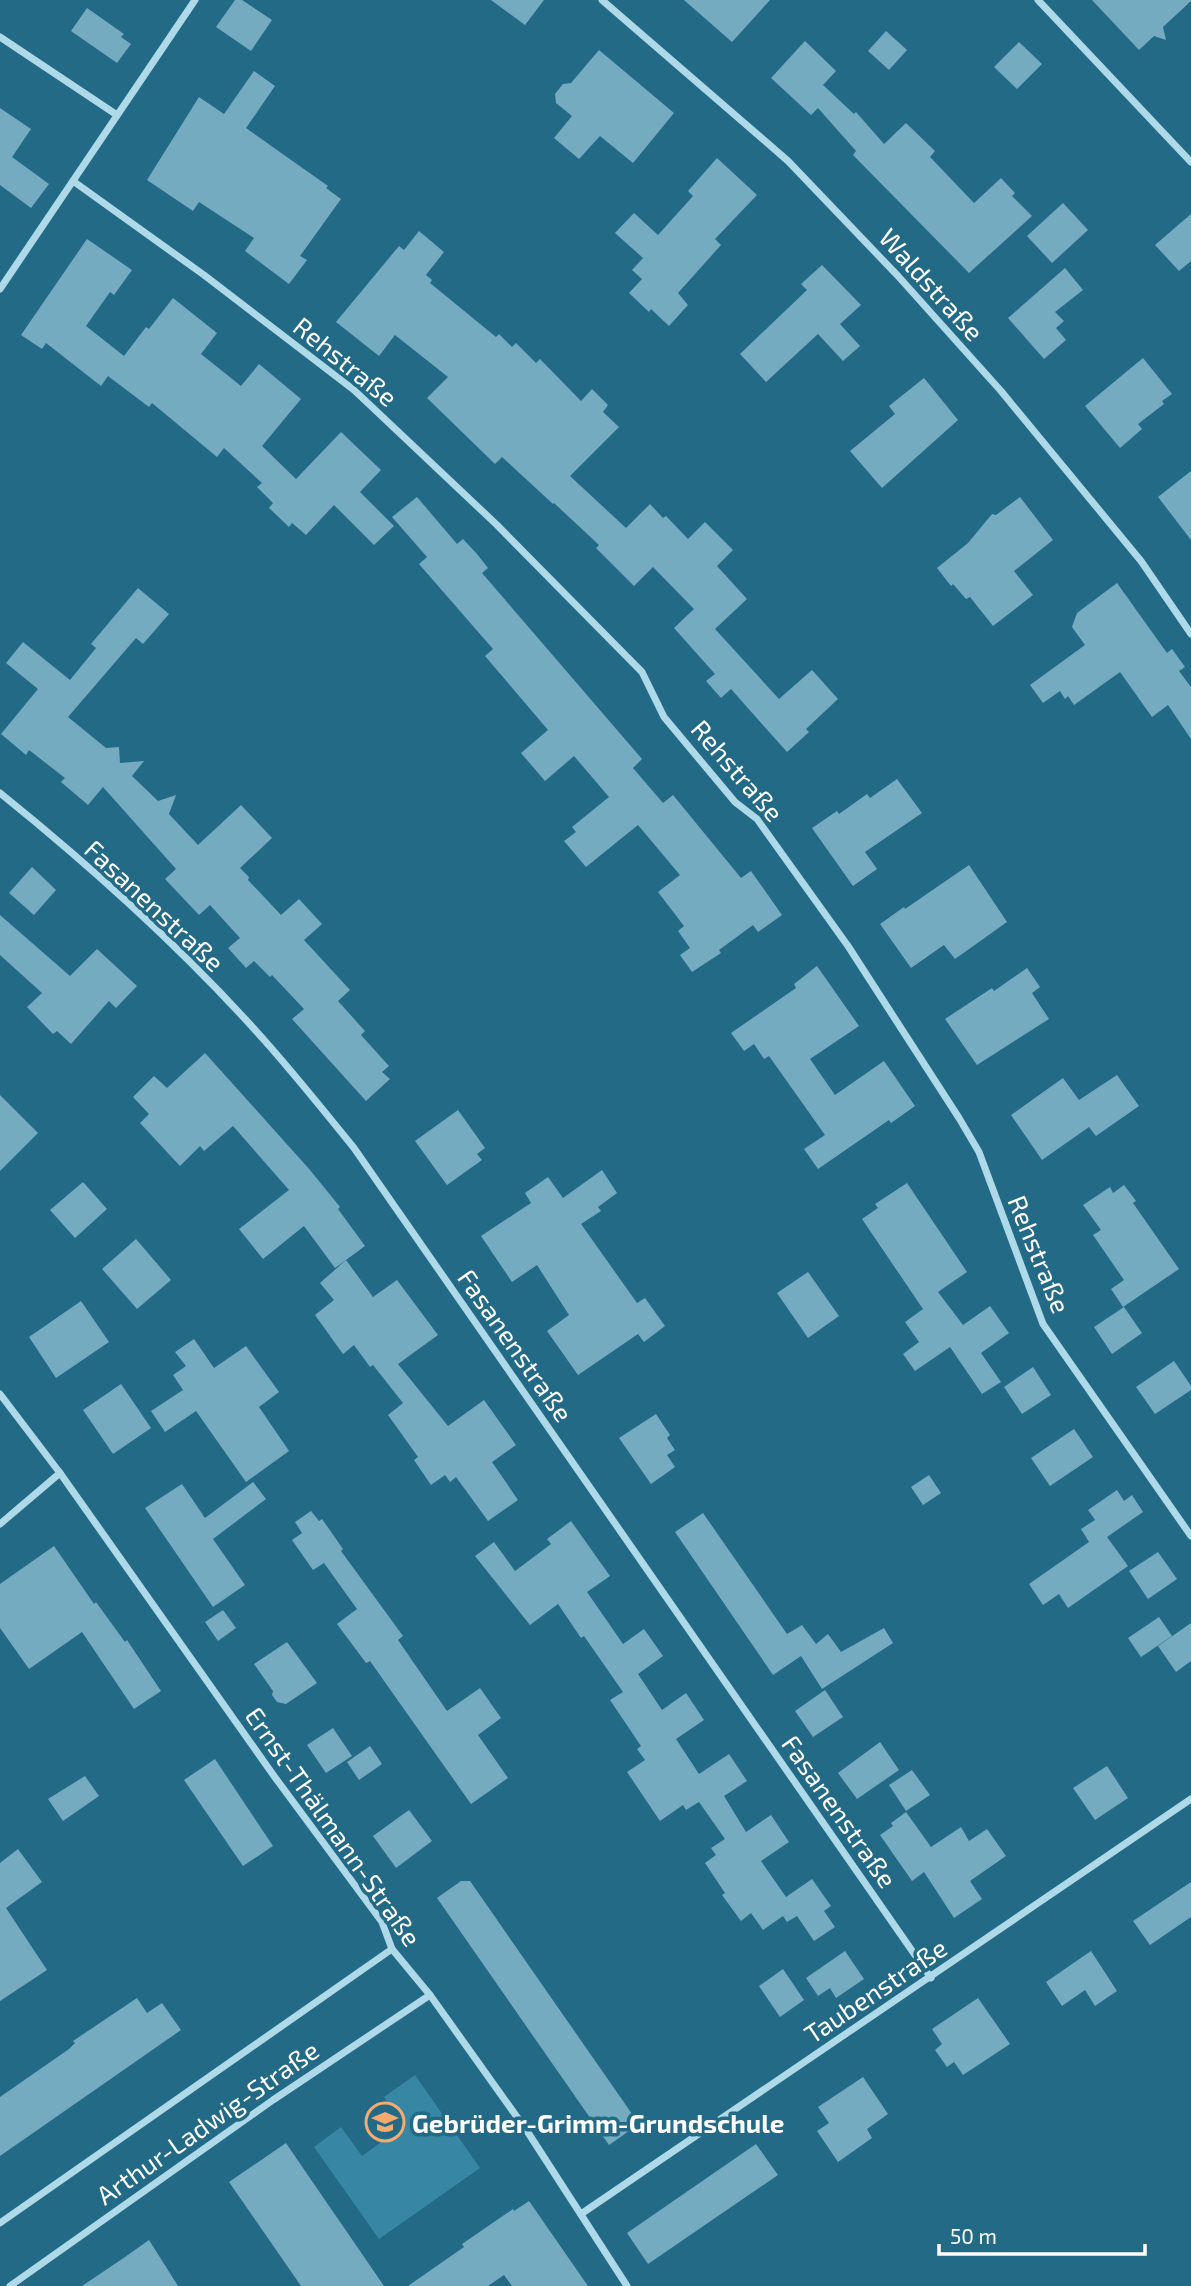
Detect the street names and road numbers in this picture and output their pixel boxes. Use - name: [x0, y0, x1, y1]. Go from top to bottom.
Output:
- street label: Waldstraße: [873, 221, 991, 347]
- street label: Rehstraße: [288, 310, 404, 412]
- street label: Rehstraße: [686, 713, 790, 827]
- street label: Fasanenstraße: [79, 833, 231, 977]
- street label: Rehstraße: [1002, 1191, 1078, 1317]
- street label: Fasanenstraße: [452, 1263, 580, 1427]
- street label: Ernst-Thälmann-Straße: [240, 1700, 428, 1952]
- street label: Fasanenstraße: [776, 1729, 904, 1893]
- street label: Taubenstraße: [798, 1931, 952, 2049]
- street label: Arthur-Ladwig-Straße: [90, 2034, 324, 2210]

